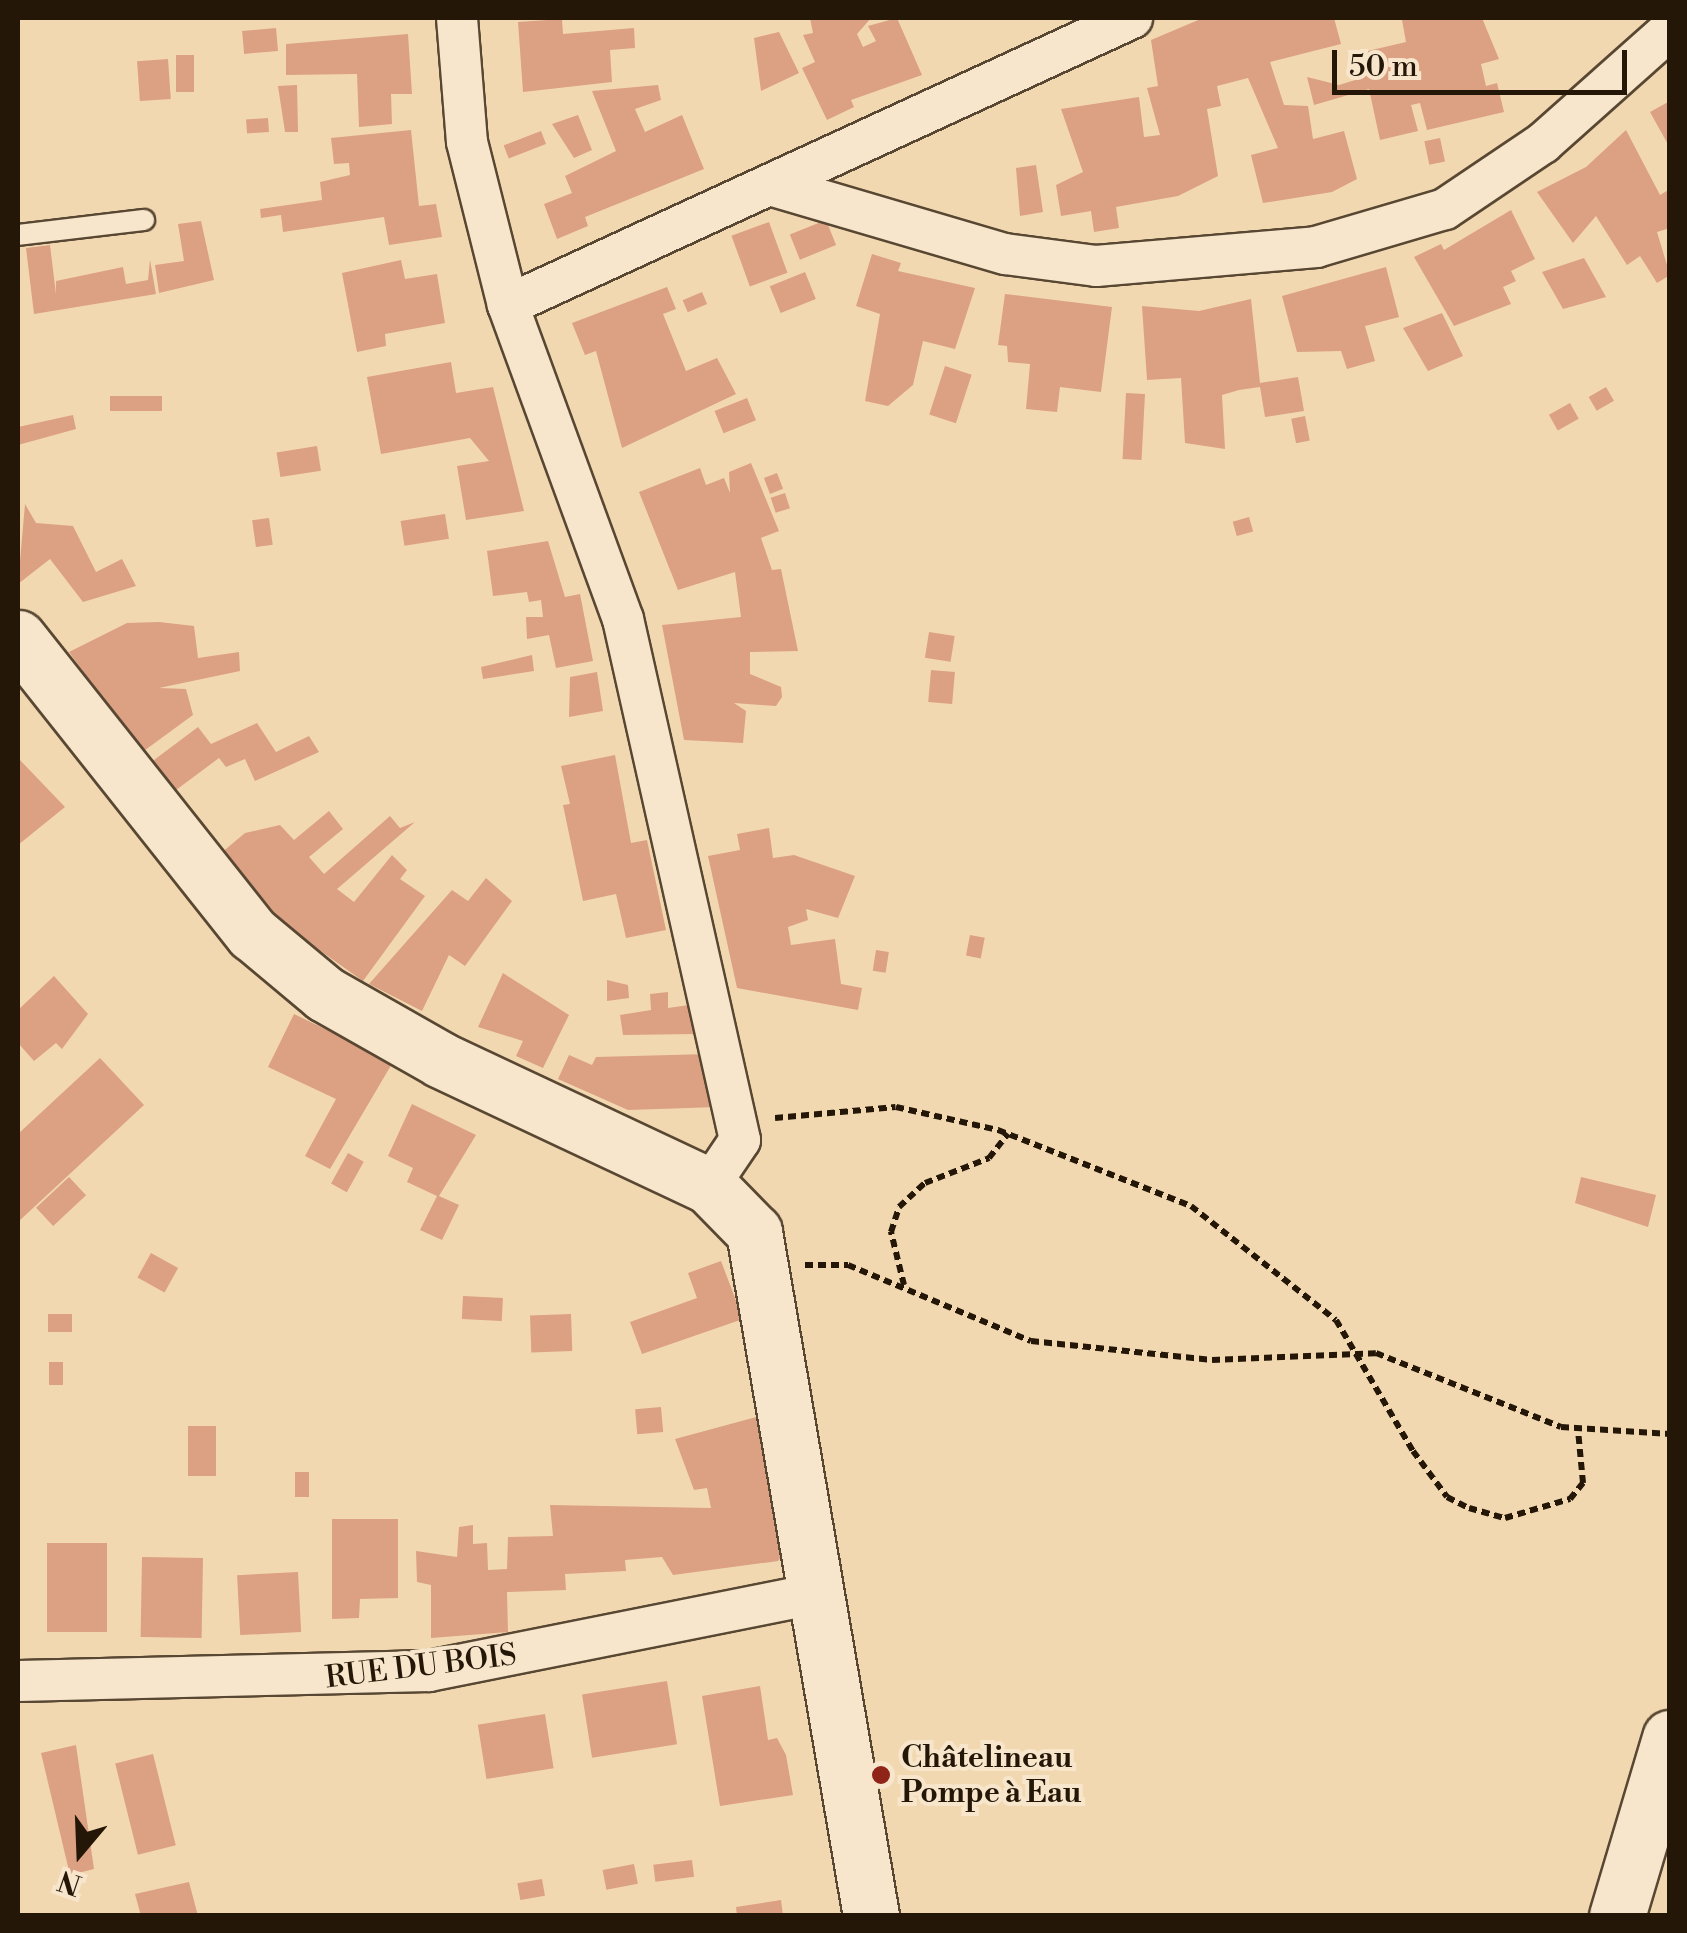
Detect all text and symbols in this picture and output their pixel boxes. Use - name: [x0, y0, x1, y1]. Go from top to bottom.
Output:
- scale bar: [1337, 30, 1632, 92]
- text: 50 m: [1349, 48, 1418, 86]
- street label: RUE DU BOIS: [323, 1637, 519, 1697]
- place label: Châtelineau Pompe à Eau: [901, 1740, 1081, 1810]
- marker: Châtelineau Pompe à Eau: [870, 1764, 892, 1786]
- north arrow: [30, 1803, 130, 1903]
- text: N: [54, 1862, 86, 1902]

